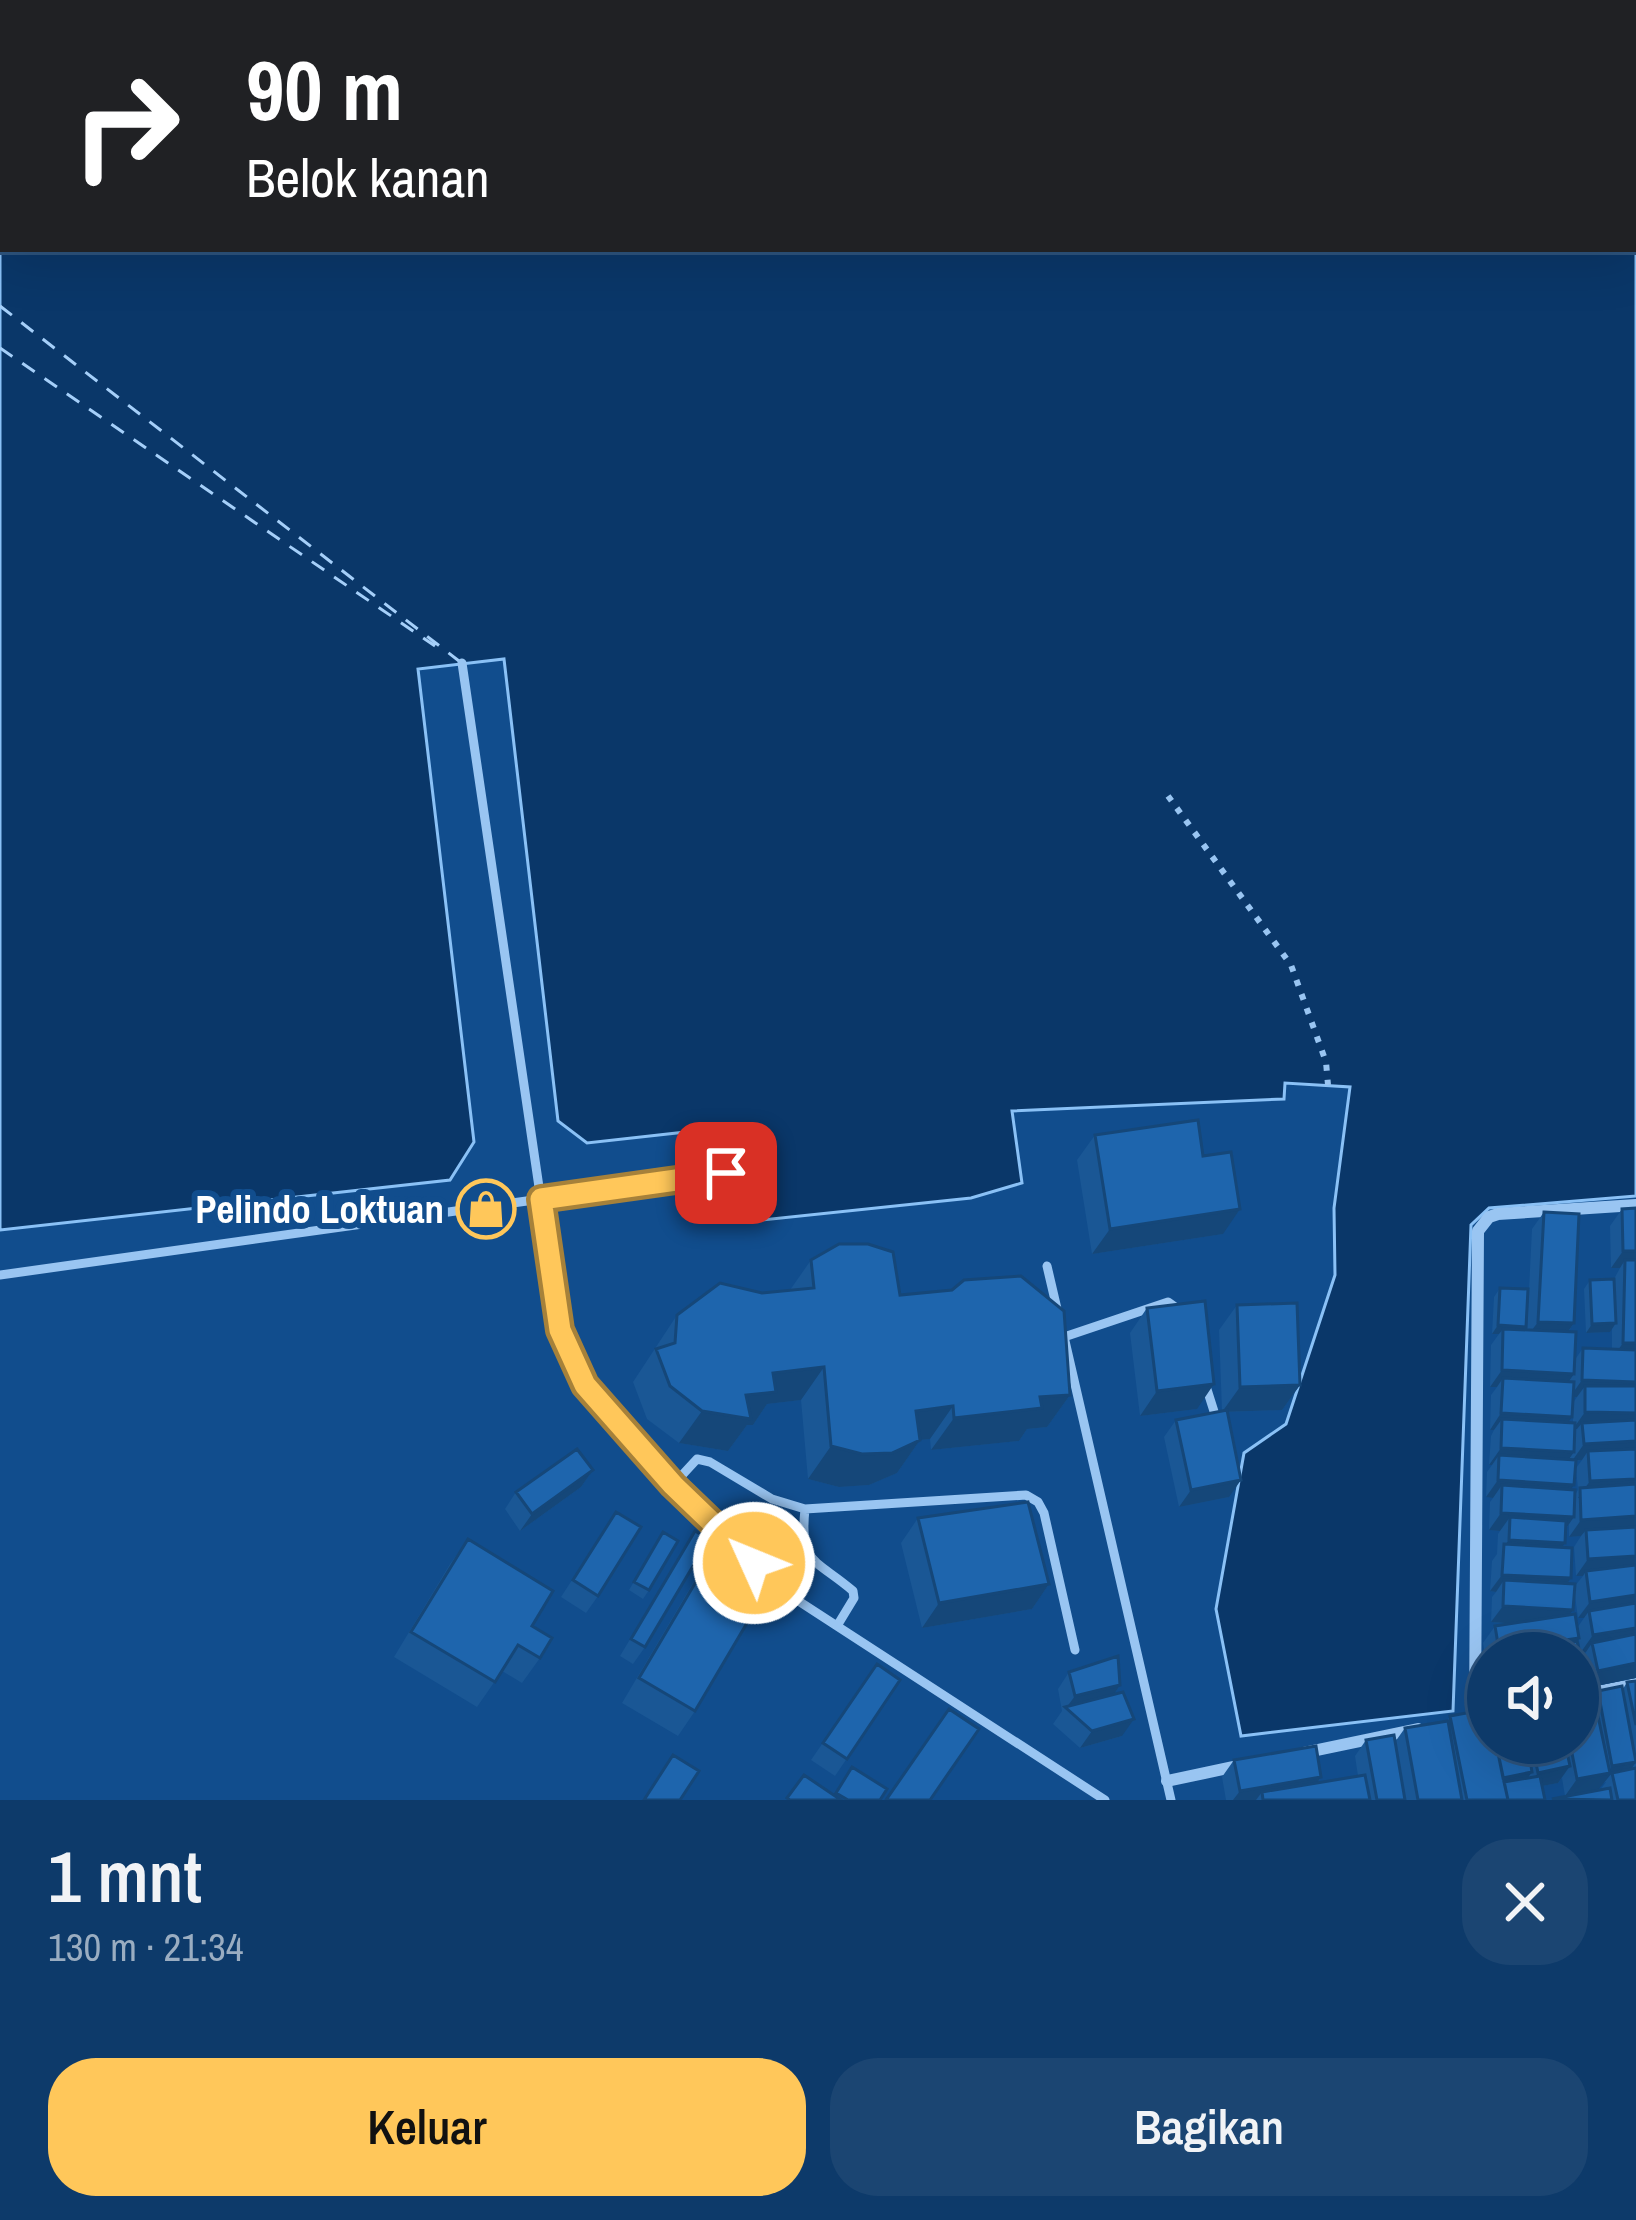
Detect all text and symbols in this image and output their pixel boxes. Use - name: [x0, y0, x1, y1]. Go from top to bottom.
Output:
- text: 90 m: [246, 33, 403, 146]
- icon: right: [48, 48, 204, 204]
- text: Belok kanan: [246, 141, 490, 214]
- pin: [675, 1122, 777, 1224]
- icon: arrive: [693, 1140, 759, 1206]
- shop icon: Pelindo Loktuan: [455, 1178, 517, 1240]
- place label: Pelindo Loktuan: [195, 1183, 444, 1235]
- position arrow: [691, 1500, 817, 1626]
- map controls: [1467, 1632, 1599, 1764]
- button: sound: [1467, 1632, 1599, 1764]
- text: 1 mnt: [48, 1827, 202, 1924]
- button: close: [1462, 1839, 1588, 1965]
- text: 130 m · 21:34: [48, 1921, 244, 1973]
- button: Keluar: [48, 2058, 806, 2196]
- button: Bagikan: [830, 2058, 1588, 2196]

